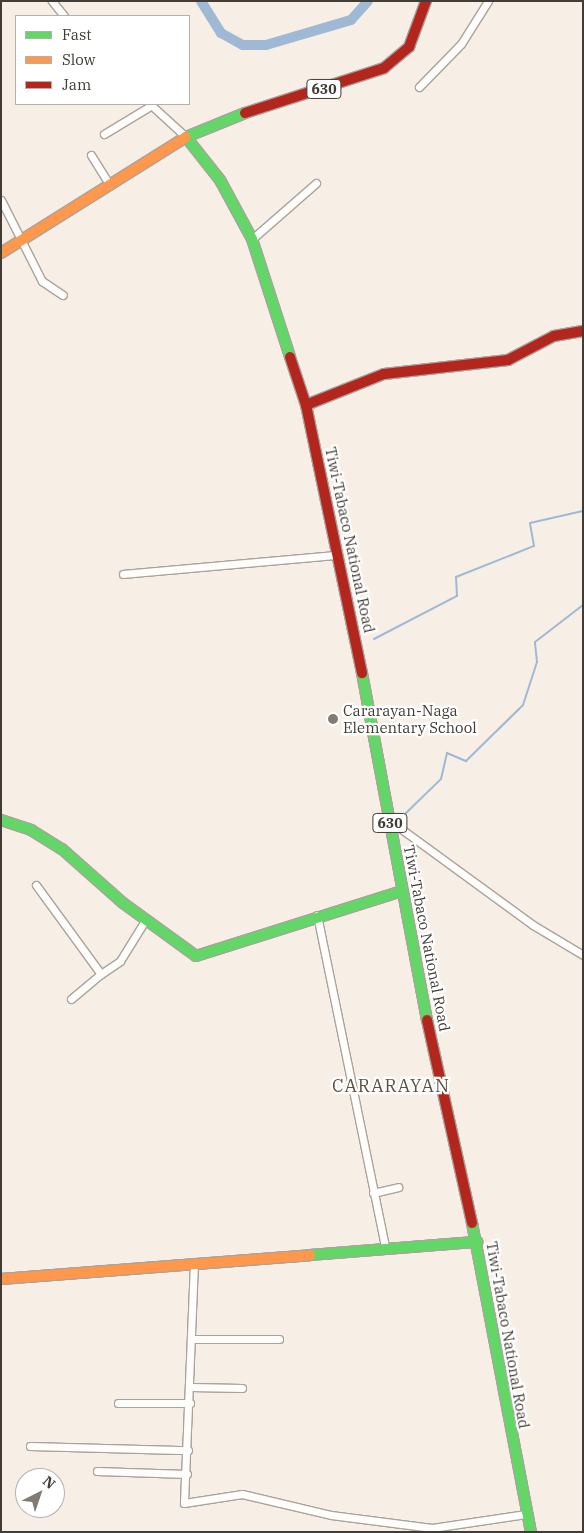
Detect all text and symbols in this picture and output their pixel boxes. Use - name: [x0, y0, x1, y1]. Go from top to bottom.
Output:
- legend: [15, 15, 190, 105]
- text: Fast: [62, 25, 92, 44]
- text: Slow: [62, 50, 95, 69]
- text: Jam: [62, 75, 91, 94]
- road number: 630: [305, 78, 343, 100]
- street label: Tiwi-Tabaco National Road: [321, 445, 379, 635]
- place label: Cararayan-Naga Elementary School: [343, 701, 477, 736]
- marker: Cararayan-Naga Elementary School: [327, 713, 339, 725]
- road number: 630: [371, 811, 409, 834]
- street label: Tiwi-Tabaco National Road: [400, 843, 454, 1033]
- district label: CARARAYAN: [331, 1075, 451, 1097]
- street label: Tiwi-Tabaco National Road: [483, 1240, 533, 1430]
- north arrow: [15, 1468, 65, 1518]
- text: N: [39, 1472, 59, 1493]

